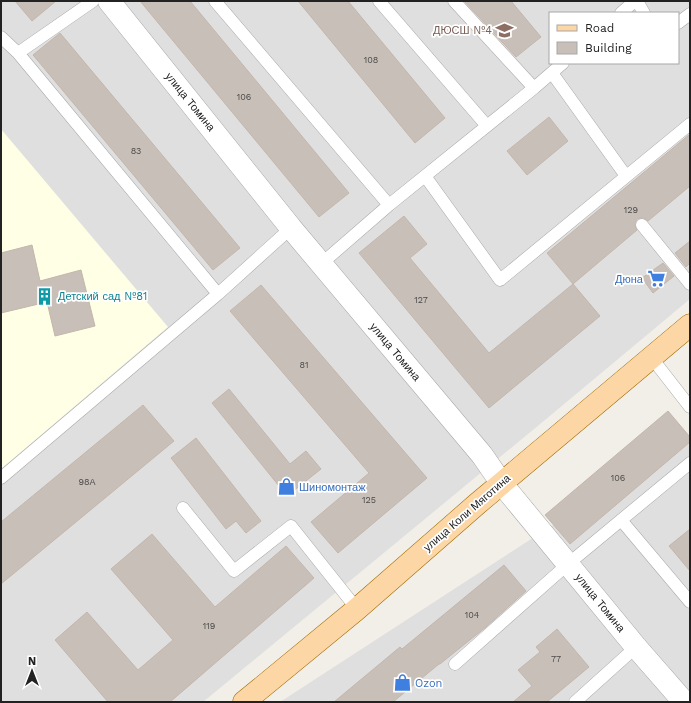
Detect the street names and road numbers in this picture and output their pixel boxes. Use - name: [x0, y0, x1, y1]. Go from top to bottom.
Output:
- street label: улица Томина: [162, 70, 218, 135]
- street label: улица Томина: [367, 320, 424, 384]
- street label: улица Коли Мяготина: [421, 471, 514, 554]
- street label: улица Томина: [572, 571, 628, 636]

